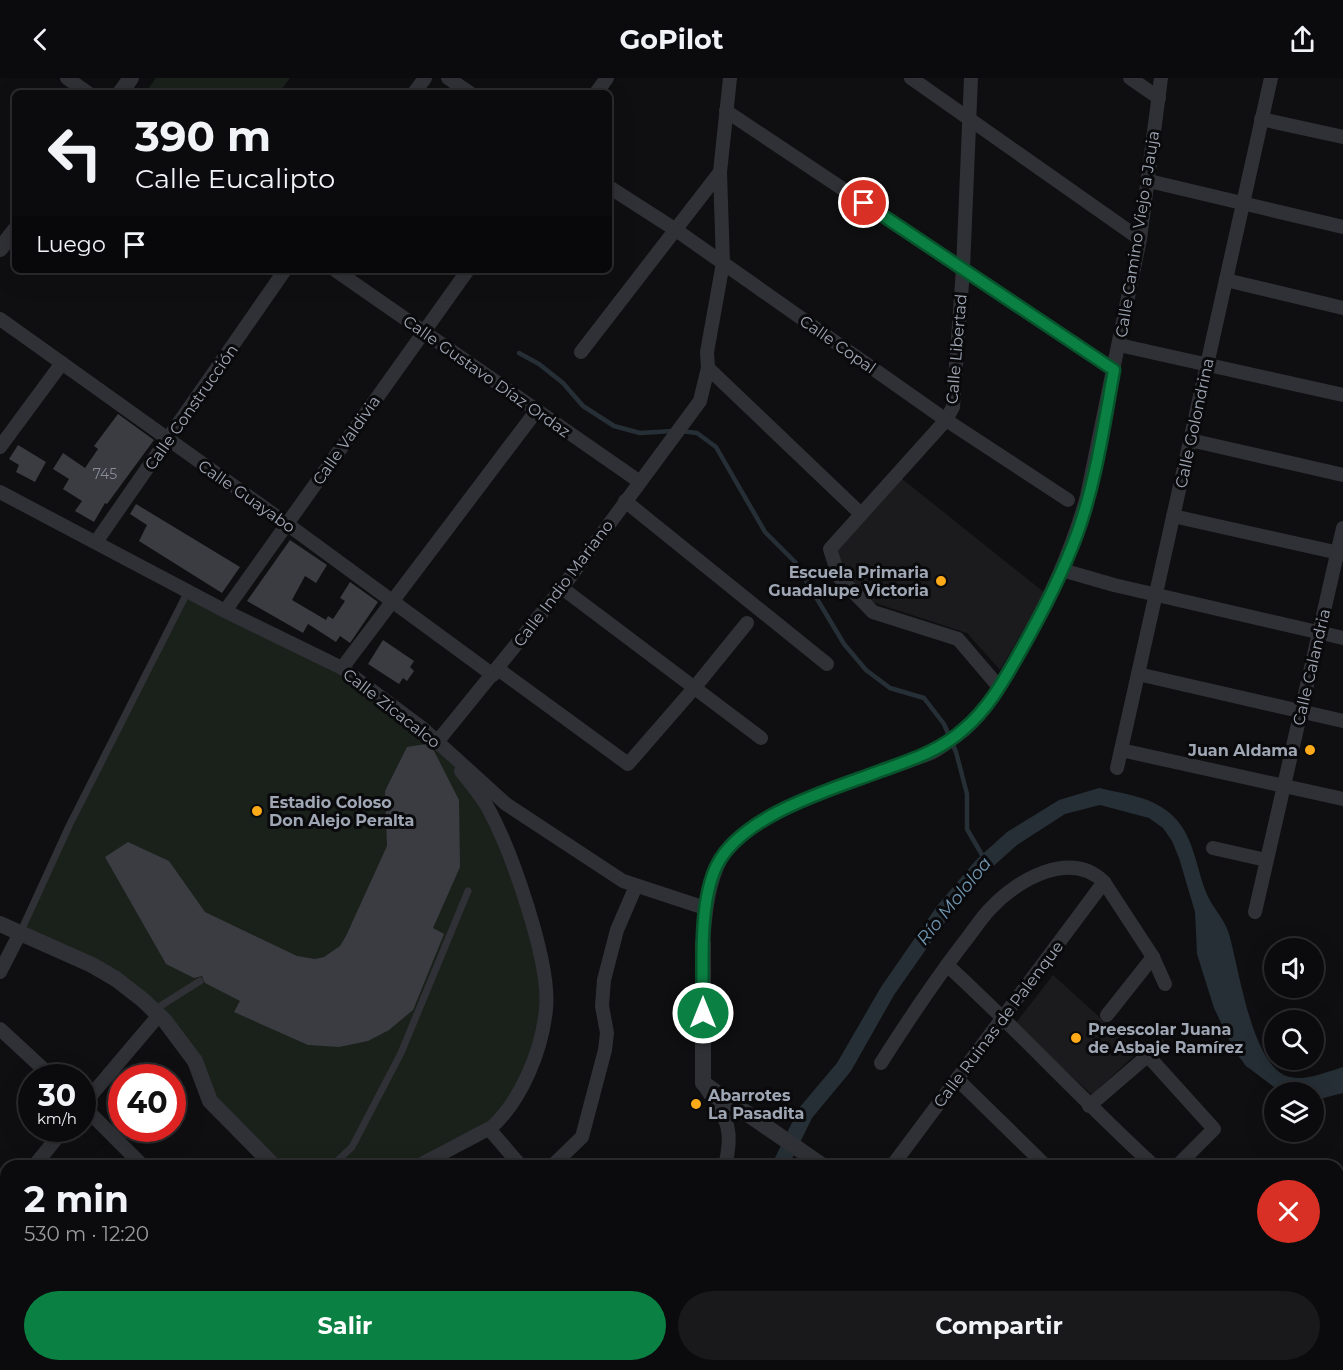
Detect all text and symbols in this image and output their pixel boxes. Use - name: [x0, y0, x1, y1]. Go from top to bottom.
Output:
- icon: back: [24, 23, 57, 56]
- text: GoPilot: [620, 23, 723, 56]
- icon: share: [1286, 23, 1319, 56]
- text: 390 m: [135, 110, 271, 162]
- icon: left: [36, 114, 114, 192]
- street label: Calle Camino Viejo a Jauja: [1112, 129, 1163, 339]
- text: Calle Eucalipto: [135, 162, 335, 195]
- pin: [838, 177, 889, 228]
- icon: arrive: [847, 186, 880, 219]
- icon: arrive: [118, 228, 151, 261]
- text: Luego: [36, 231, 106, 258]
- street label: Calle Libertad: [942, 293, 971, 405]
- street label: Calle Gustavo Díaz Ordaz: [400, 311, 574, 441]
- street label: Calle Copal: [796, 311, 879, 378]
- street label: Calle Construcción: [141, 341, 242, 474]
- street label: Calle Golondrina: [1171, 356, 1218, 490]
- street label: Calle Valdivia: [309, 392, 384, 489]
- street label: Calle Guayabo: [195, 456, 299, 537]
- house number: 745: [93, 465, 117, 483]
- street label: Calle Indio Mariano: [510, 516, 617, 650]
- place label: Escuela Primaria Guadalupe Victoria: [768, 563, 929, 600]
- marker: Escuela Primaria Guadalupe Victoria: [934, 574, 948, 588]
- street label: Calle Calandria: [1289, 607, 1334, 727]
- street label: Calle Zicacalco: [339, 665, 444, 752]
- place label: Juan Aldama: [1187, 741, 1298, 760]
- marker: Juan Aldama: [1303, 743, 1317, 757]
- place label: Estadio Coloso Don Alejo Peralta: [269, 793, 414, 830]
- marker: Estadio Coloso Don Alejo Peralta: [250, 804, 264, 818]
- water label: Río Mololoa: [912, 853, 996, 949]
- street label: Calle Ruinas de Palenque: [930, 937, 1067, 1111]
- map controls: [1264, 938, 1324, 1142]
- button: sound: [1264, 938, 1324, 998]
- position arrow: [671, 981, 735, 1045]
- button: search: [1264, 1010, 1324, 1070]
- place label: Preescolar Juana de Asbaje Ramírez: [1088, 1020, 1244, 1057]
- marker: Preescolar Juana de Asbaje Ramírez: [1069, 1031, 1083, 1045]
- speed limit sign: 40: [108, 1064, 186, 1142]
- text: 30: [38, 1077, 76, 1114]
- button: layers: [1264, 1082, 1324, 1142]
- place label: Abarrotes La Pasadita: [707, 1086, 804, 1123]
- marker: Abarrotes La Pasadita: [689, 1097, 703, 1111]
- text: km/h: [37, 1109, 77, 1128]
- text: 2 min: [24, 1177, 129, 1221]
- button: close: [1257, 1180, 1320, 1243]
- text: 530 m · 12:20: [24, 1222, 149, 1246]
- button: Salir: [24, 1291, 666, 1360]
- button: Compartir: [678, 1291, 1320, 1360]

